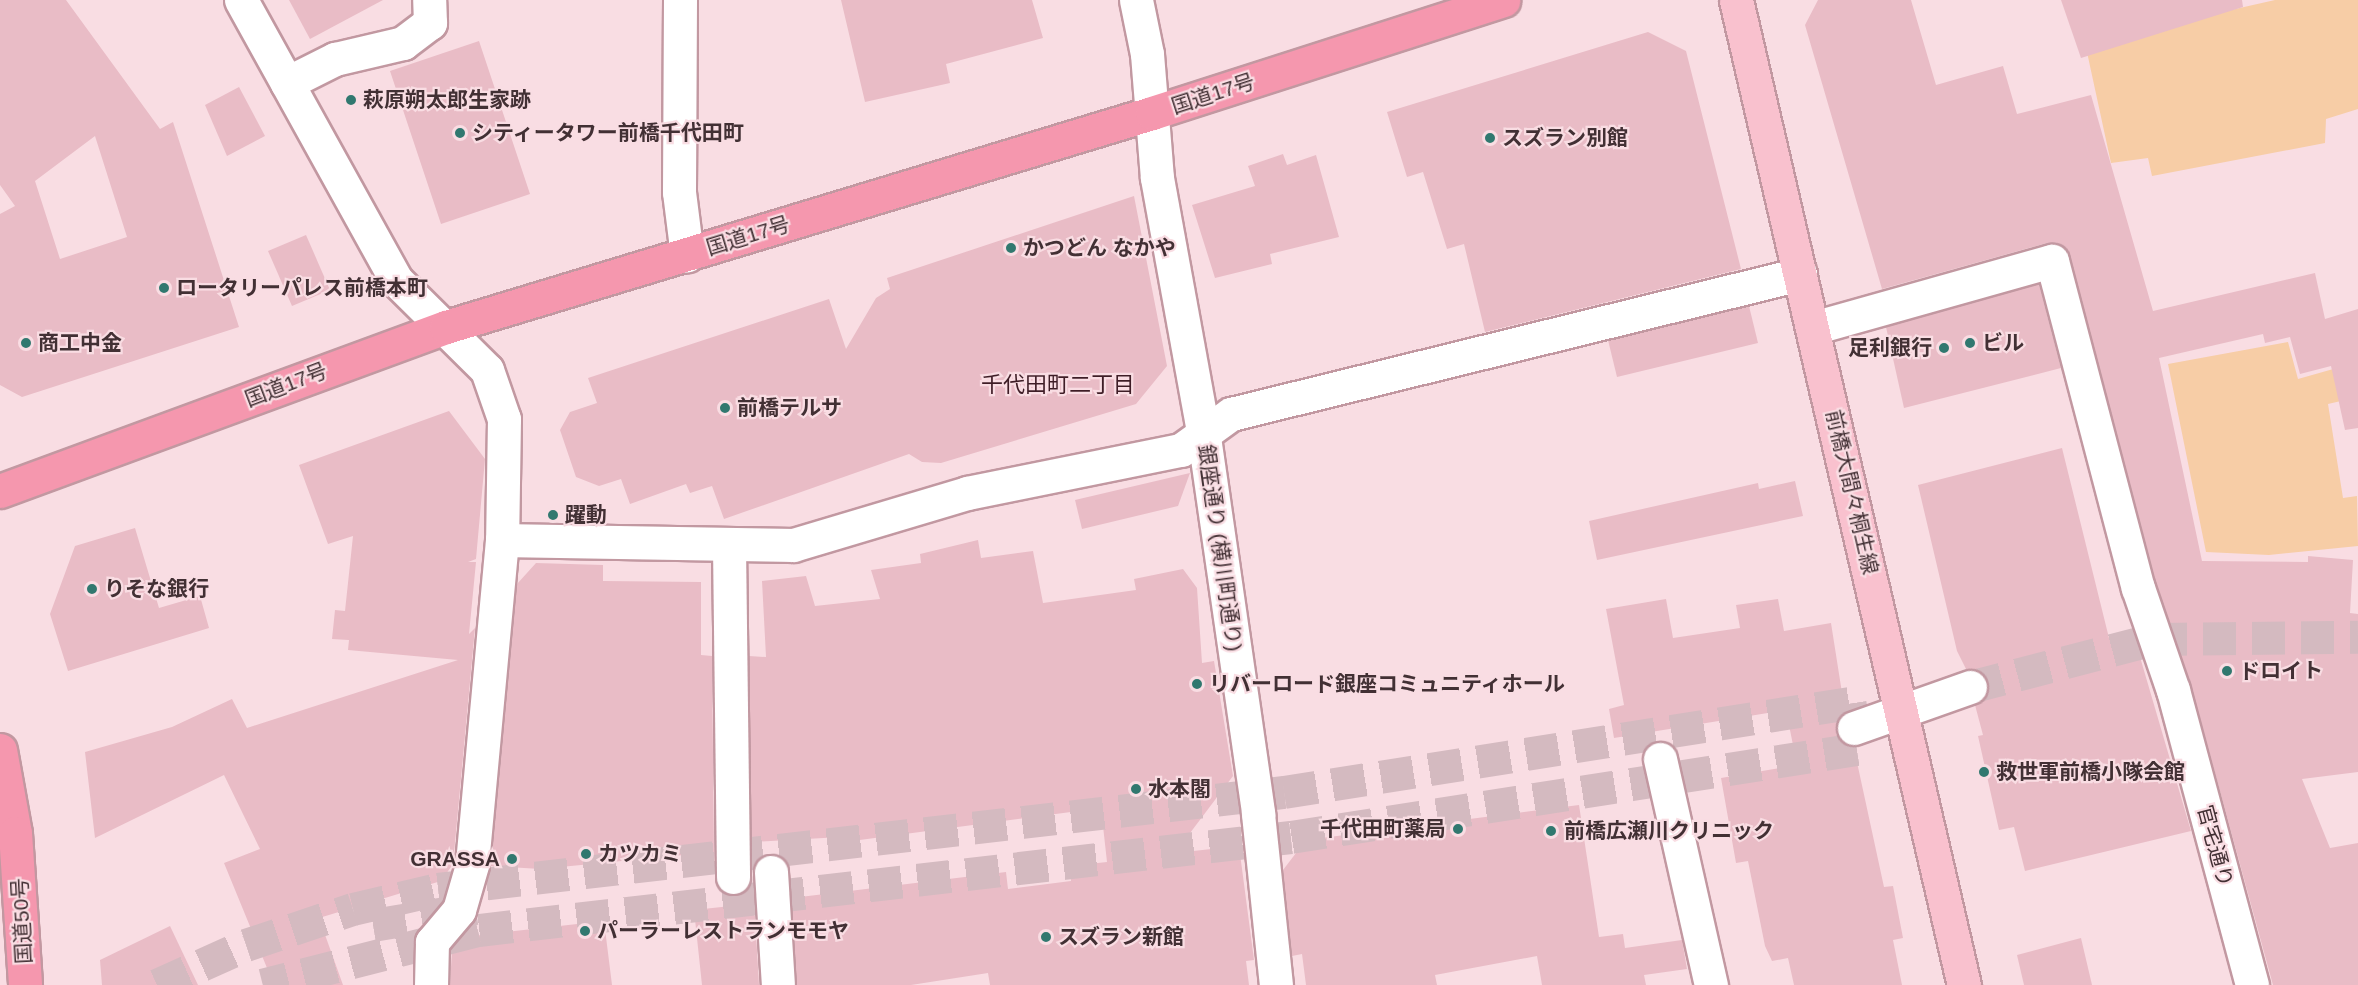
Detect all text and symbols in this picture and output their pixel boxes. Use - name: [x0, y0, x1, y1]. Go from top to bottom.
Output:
- street label: 国道17号: [1168, 69, 1258, 119]
- place label: 萩原朔太郎生家跡: [363, 87, 531, 113]
- marker: 萩原朔太郎生家跡: [344, 93, 358, 107]
- place label: シティータワー前橋千代田町: [472, 120, 745, 146]
- place label: スズラン別館: [1502, 125, 1628, 151]
- marker: シティータワー前橋千代田町: [453, 126, 467, 140]
- marker: スズラン別館: [1483, 131, 1497, 145]
- street label: 国道17号: [703, 211, 793, 261]
- place label: かつどん なかや: [1023, 235, 1176, 261]
- marker: かつどん なかや: [1004, 241, 1018, 255]
- place label: ロータリーパレス前橋本町: [176, 275, 428, 301]
- marker: ロータリーパレス前橋本町: [157, 281, 171, 295]
- place label: 商工中金: [38, 330, 122, 356]
- place label: ビル: [1982, 330, 2024, 356]
- place label: 足利銀行: [1848, 335, 1932, 361]
- marker: 商工中金: [19, 336, 33, 350]
- marker: ビル: [1963, 336, 1977, 350]
- marker: 足利銀行: [1937, 341, 1951, 355]
- street label: 国道17号: [241, 358, 331, 412]
- district label: 千代田町二丁目: [981, 372, 1135, 398]
- place label: 前橋テルサ: [737, 395, 842, 421]
- marker: 前橋テルサ: [718, 401, 732, 415]
- street label: 前橋大間々桐生線: [1821, 407, 1883, 577]
- street label: 銀座通り (横川町通り): [1193, 443, 1247, 653]
- place label: 躍動: [565, 502, 607, 528]
- marker: 躍動: [546, 508, 560, 522]
- place label: りそな銀行: [104, 576, 209, 602]
- marker: りそな銀行: [85, 582, 99, 596]
- place label: ドロイト: [2239, 658, 2323, 684]
- marker: ドロイト: [2220, 664, 2234, 678]
- place label: リバーロード銀座コミュニティホール: [1209, 671, 1566, 697]
- marker: リバーロード銀座コミュニティホール: [1190, 677, 1204, 691]
- place label: 救世軍前橋小隊会館: [1996, 759, 2185, 785]
- marker: 救世軍前橋小隊会館: [1977, 765, 1991, 779]
- place label: 水本閣: [1148, 776, 1211, 802]
- marker: 水本閣: [1129, 782, 1143, 796]
- street label: 官宅通り: [2192, 802, 2238, 890]
- place label: 千代田町薬局: [1320, 816, 1446, 842]
- place label: 前橋広瀬川クリニック: [1564, 818, 1774, 844]
- marker: 千代田町薬局: [1451, 822, 1465, 836]
- marker: 前橋広瀬川クリニック: [1542, 822, 1560, 840]
- place label: カツカミ: [598, 841, 682, 867]
- place label: GRASSA: [410, 846, 500, 872]
- marker: カツカミ: [579, 847, 593, 861]
- marker: GRASSA: [505, 852, 519, 866]
- street label: 国道50号: [7, 877, 37, 965]
- place label: パーラーレストランモモヤ: [597, 918, 849, 944]
- marker: パーラーレストランモモヤ: [578, 924, 592, 938]
- place label: スズラン新館: [1058, 924, 1184, 950]
- marker: スズラン新館: [1039, 930, 1053, 944]

